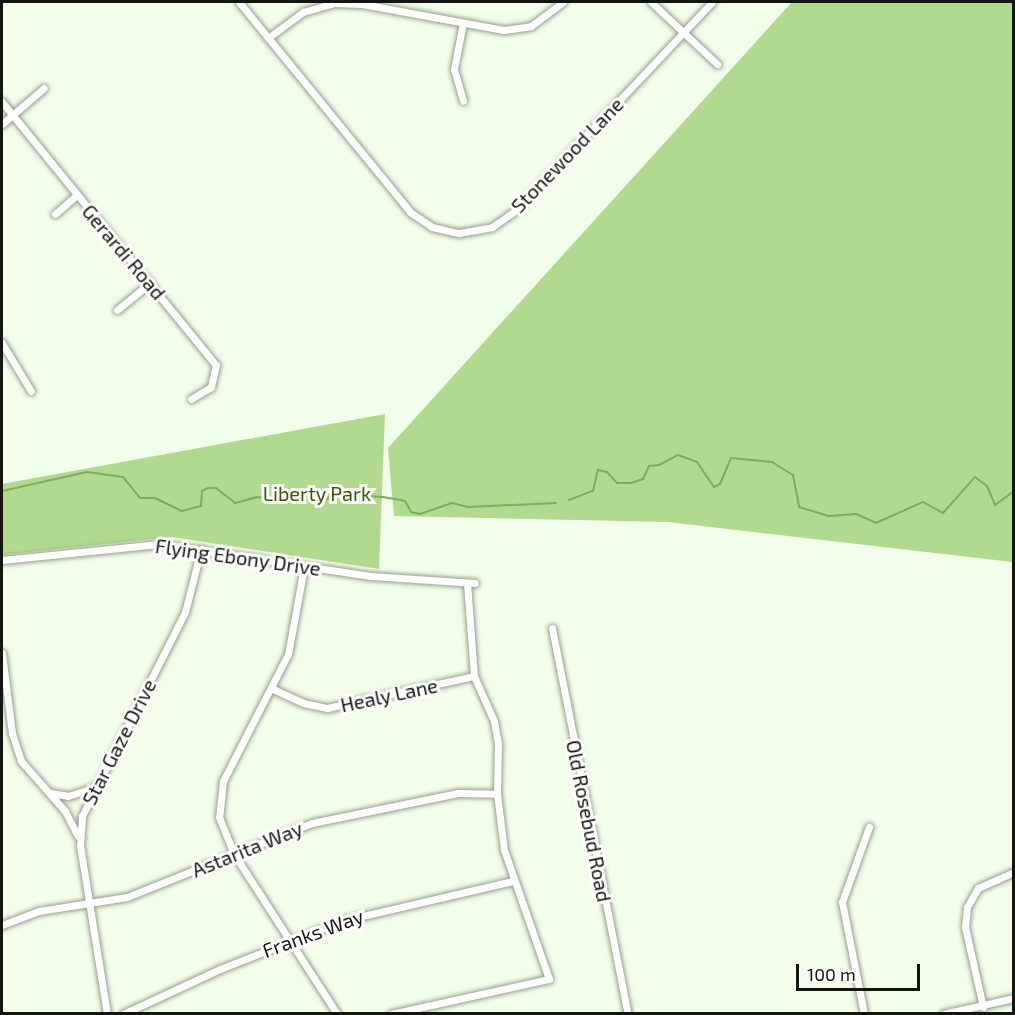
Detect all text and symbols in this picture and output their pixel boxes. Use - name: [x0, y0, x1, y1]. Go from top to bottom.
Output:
- street label: Stonewood Lane: [506, 92, 628, 218]
- street label: Gerardi Road: [77, 199, 171, 305]
- park label: Liberty Park: [263, 481, 371, 505]
- street label: Flying Ebony Drive: [154, 533, 322, 581]
- street label: Healy Lane: [338, 673, 440, 717]
- street label: Star Gaze Drive: [77, 675, 161, 809]
- street label: Old Rosebud Road: [562, 738, 616, 904]
- street label: Astarita Way: [188, 816, 306, 882]
- street label: Franks Way: [259, 904, 367, 962]
- scale bar: [799, 952, 924, 990]
- text: 100 m: [807, 963, 856, 985]

